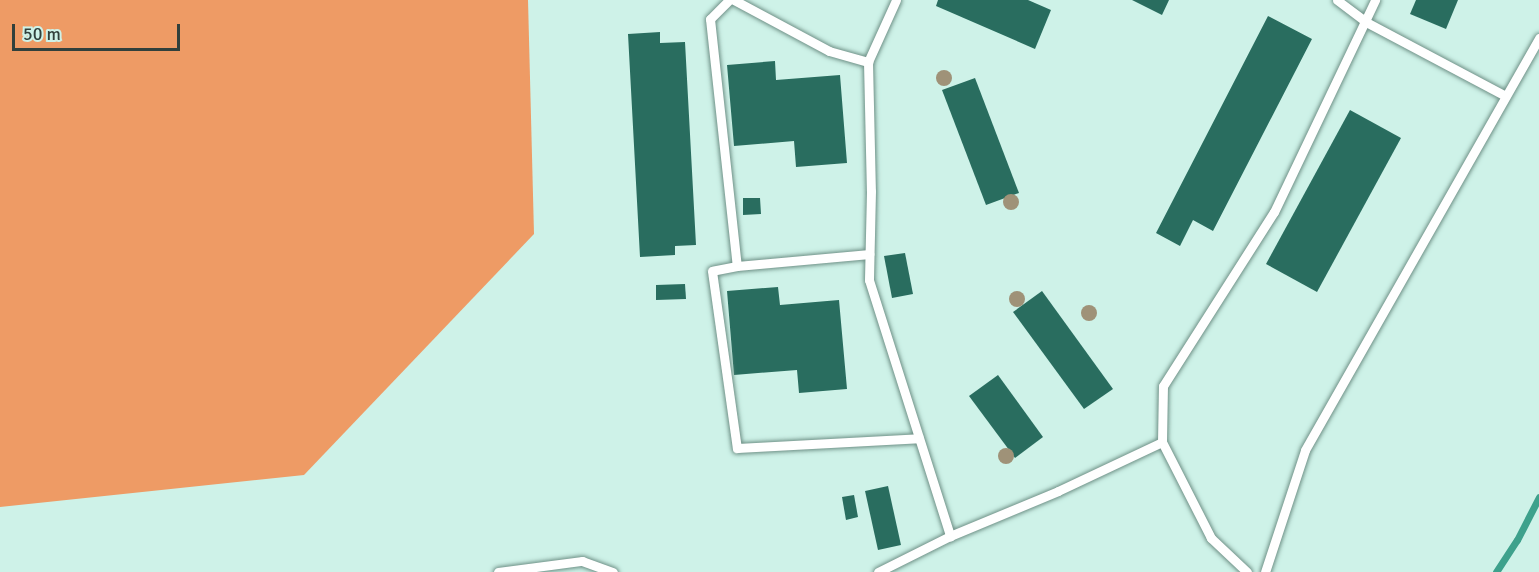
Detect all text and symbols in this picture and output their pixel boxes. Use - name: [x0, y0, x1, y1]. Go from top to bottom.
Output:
- scale bar: [15, 12, 183, 50]
- text: 50 m: [23, 23, 61, 45]

